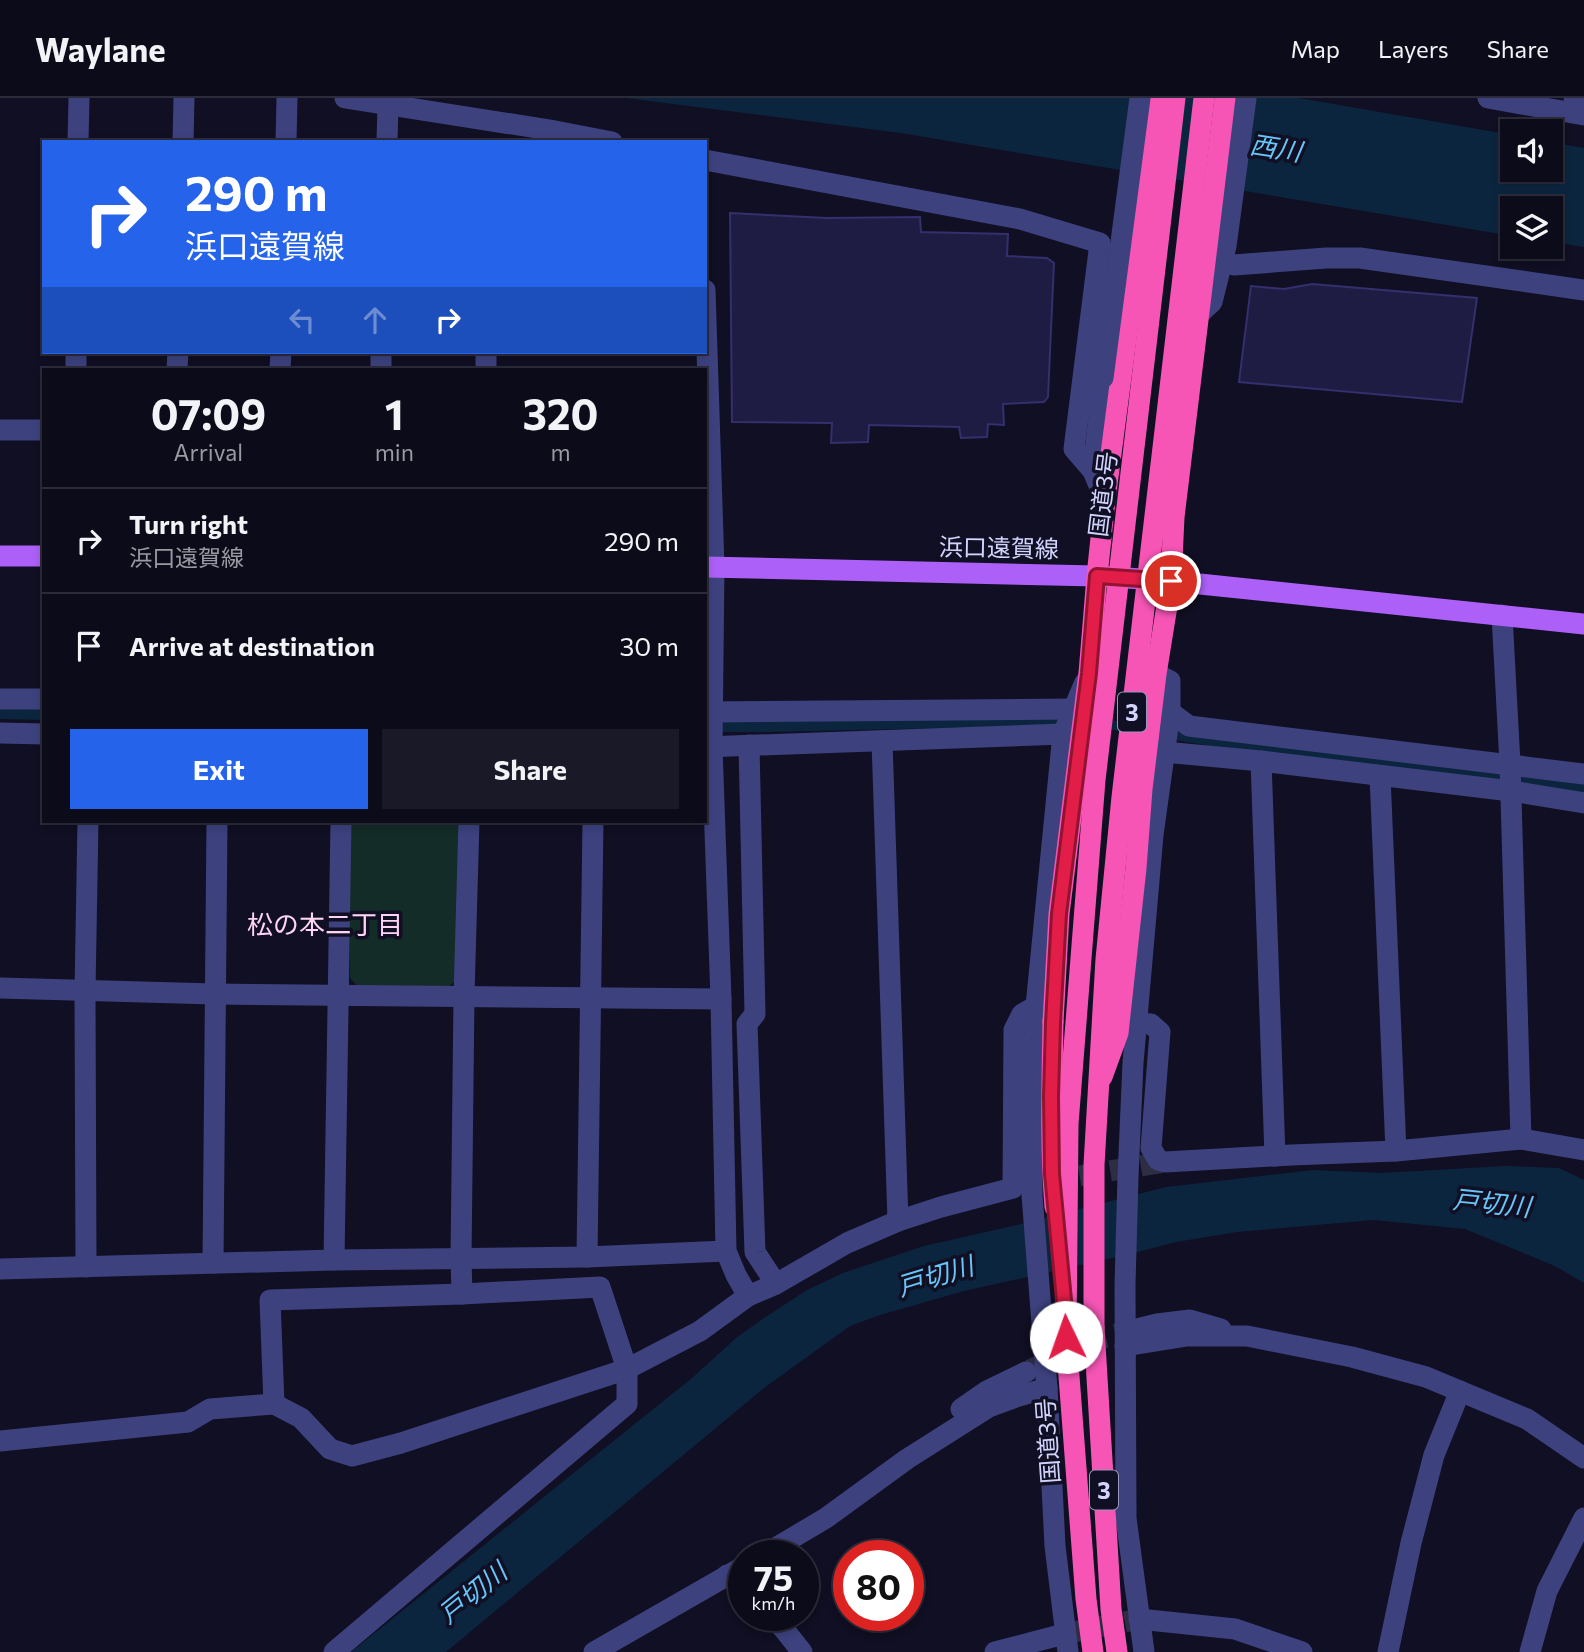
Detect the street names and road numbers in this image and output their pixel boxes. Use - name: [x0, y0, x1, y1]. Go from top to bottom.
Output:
- street label: 国道3号: [1082, 450, 1122, 538]
- street label: 浜口遠賀線: [939, 531, 1059, 563]
- road number: 3: [1118, 692, 1146, 732]
- street label: 国道3号: [1030, 1397, 1064, 1485]
- road number: 3: [1090, 1470, 1118, 1510]

